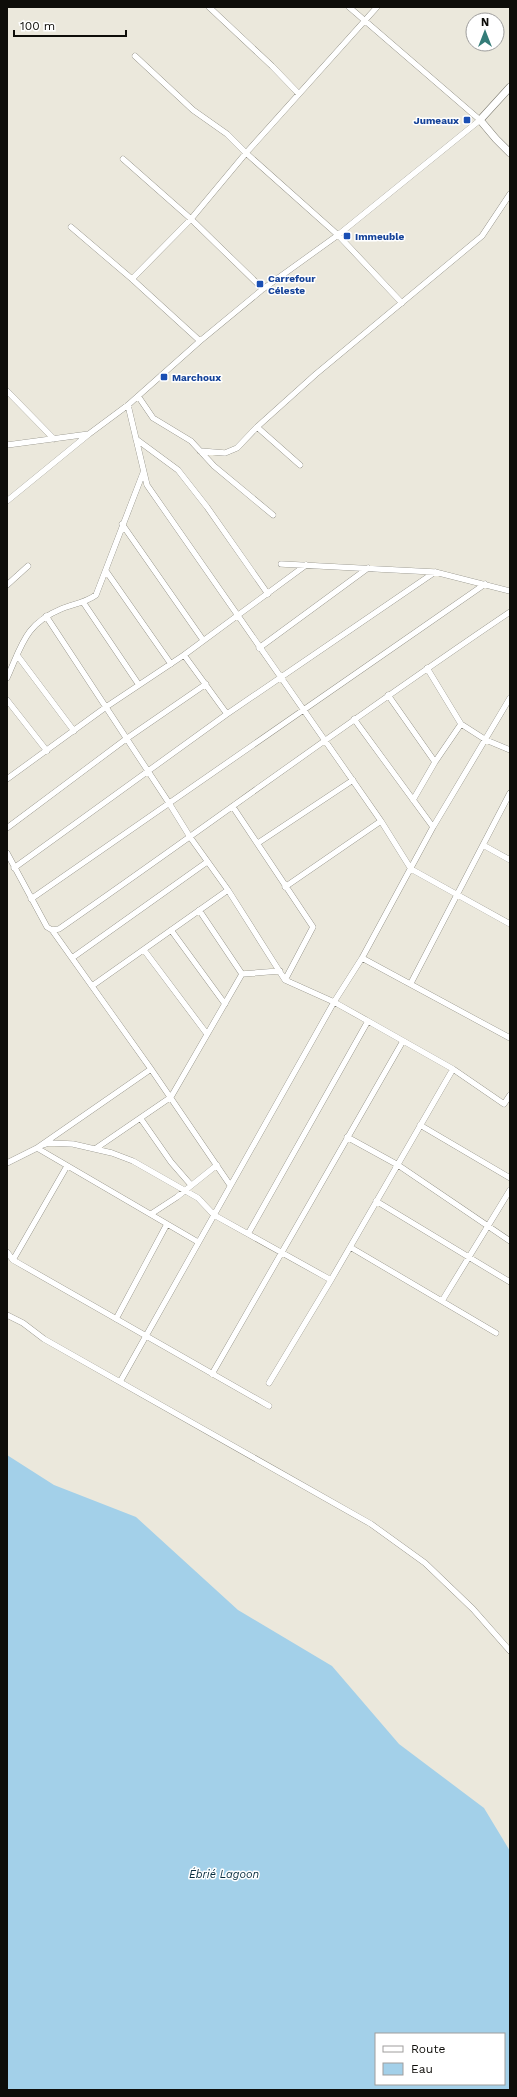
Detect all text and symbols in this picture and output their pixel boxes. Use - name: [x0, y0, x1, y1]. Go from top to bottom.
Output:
- scale bar: [14, 12, 126, 38]
- north arrow: [465, 12, 505, 52]
- text: N: [481, 16, 489, 29]
- text: 100 m: [20, 19, 55, 33]
- place label: Jumeaux: [414, 115, 459, 126]
- marker: Jumeaux: [462, 115, 472, 125]
- marker: Immeuble: [342, 231, 352, 241]
- place label: Immeuble: [355, 231, 404, 242]
- place label: Carrefour Céleste: [268, 273, 316, 296]
- marker: Carrefour Céleste: [255, 279, 265, 289]
- marker: Marchoux: [159, 372, 169, 382]
- place label: Marchoux: [172, 372, 221, 383]
- water label: Ébrié Lagoon: [189, 1867, 259, 1881]
- legend: [375, 2033, 505, 2085]
- text: Route: [411, 2042, 445, 2056]
- text: Eau: [411, 2062, 433, 2076]

